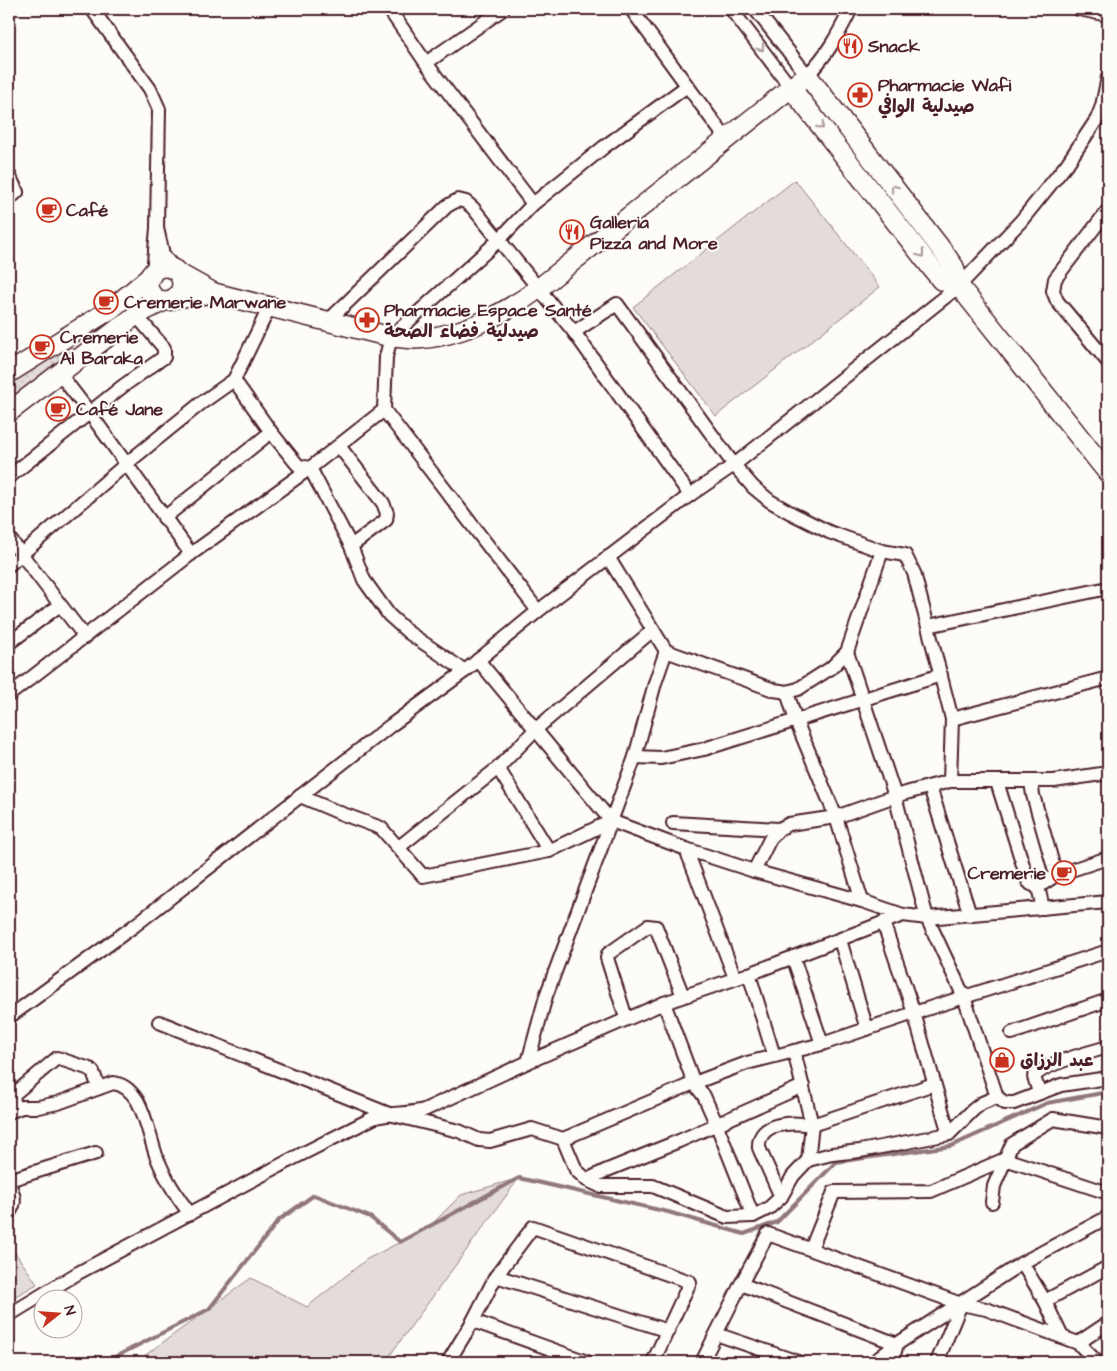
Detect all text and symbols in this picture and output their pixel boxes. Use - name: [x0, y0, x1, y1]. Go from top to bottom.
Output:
- restaurant icon: Snack: [837, 33, 863, 59]
- place label: Snack: [867, 34, 921, 59]
- one-way arrow: [755, 42, 763, 51]
- place label: Pharmacie Wafi صيدلية الوافي: [878, 73, 1011, 119]
- pharmacy icon: Pharmacie Wafi صيدلية الوافي: [847, 82, 873, 108]
- one-way arrow: [815, 120, 824, 130]
- one-way arrow: [891, 184, 900, 194]
- cafe icon: Café: [36, 197, 62, 223]
- place label: Café: [66, 198, 109, 223]
- place label: Galleria Pizza and More: [590, 210, 718, 256]
- restaurant icon: Galleria Pizza and More: [559, 219, 585, 245]
- one-way arrow: [916, 248, 924, 257]
- cafe icon: Cremerie Marwane: [93, 289, 119, 315]
- place label: Cremerie Marwane: [124, 290, 286, 315]
- place label: Pharmacie Espace Santé صيدلية فضاء الصحة: [384, 298, 592, 344]
- pharmacy icon: Pharmacie Espace Santé صيدلية فضاء الصحة: [354, 307, 380, 333]
- place label: Cremerie Al Baraka: [60, 325, 144, 371]
- cafe icon: Cremerie Al Baraka: [29, 334, 55, 360]
- cafe icon: Café Jane: [45, 396, 71, 422]
- place label: Café Jane: [76, 397, 163, 422]
- cafe icon: Cremerie: [1051, 860, 1077, 886]
- place label: Cremerie: [967, 861, 1046, 886]
- shop icon: عبد الرزاق: [989, 1047, 1015, 1073]
- place label: عبد الرزاق: [1020, 1048, 1094, 1073]
- north arrow: [32, 1288, 82, 1338]
- text: N: [59, 1303, 80, 1318]

